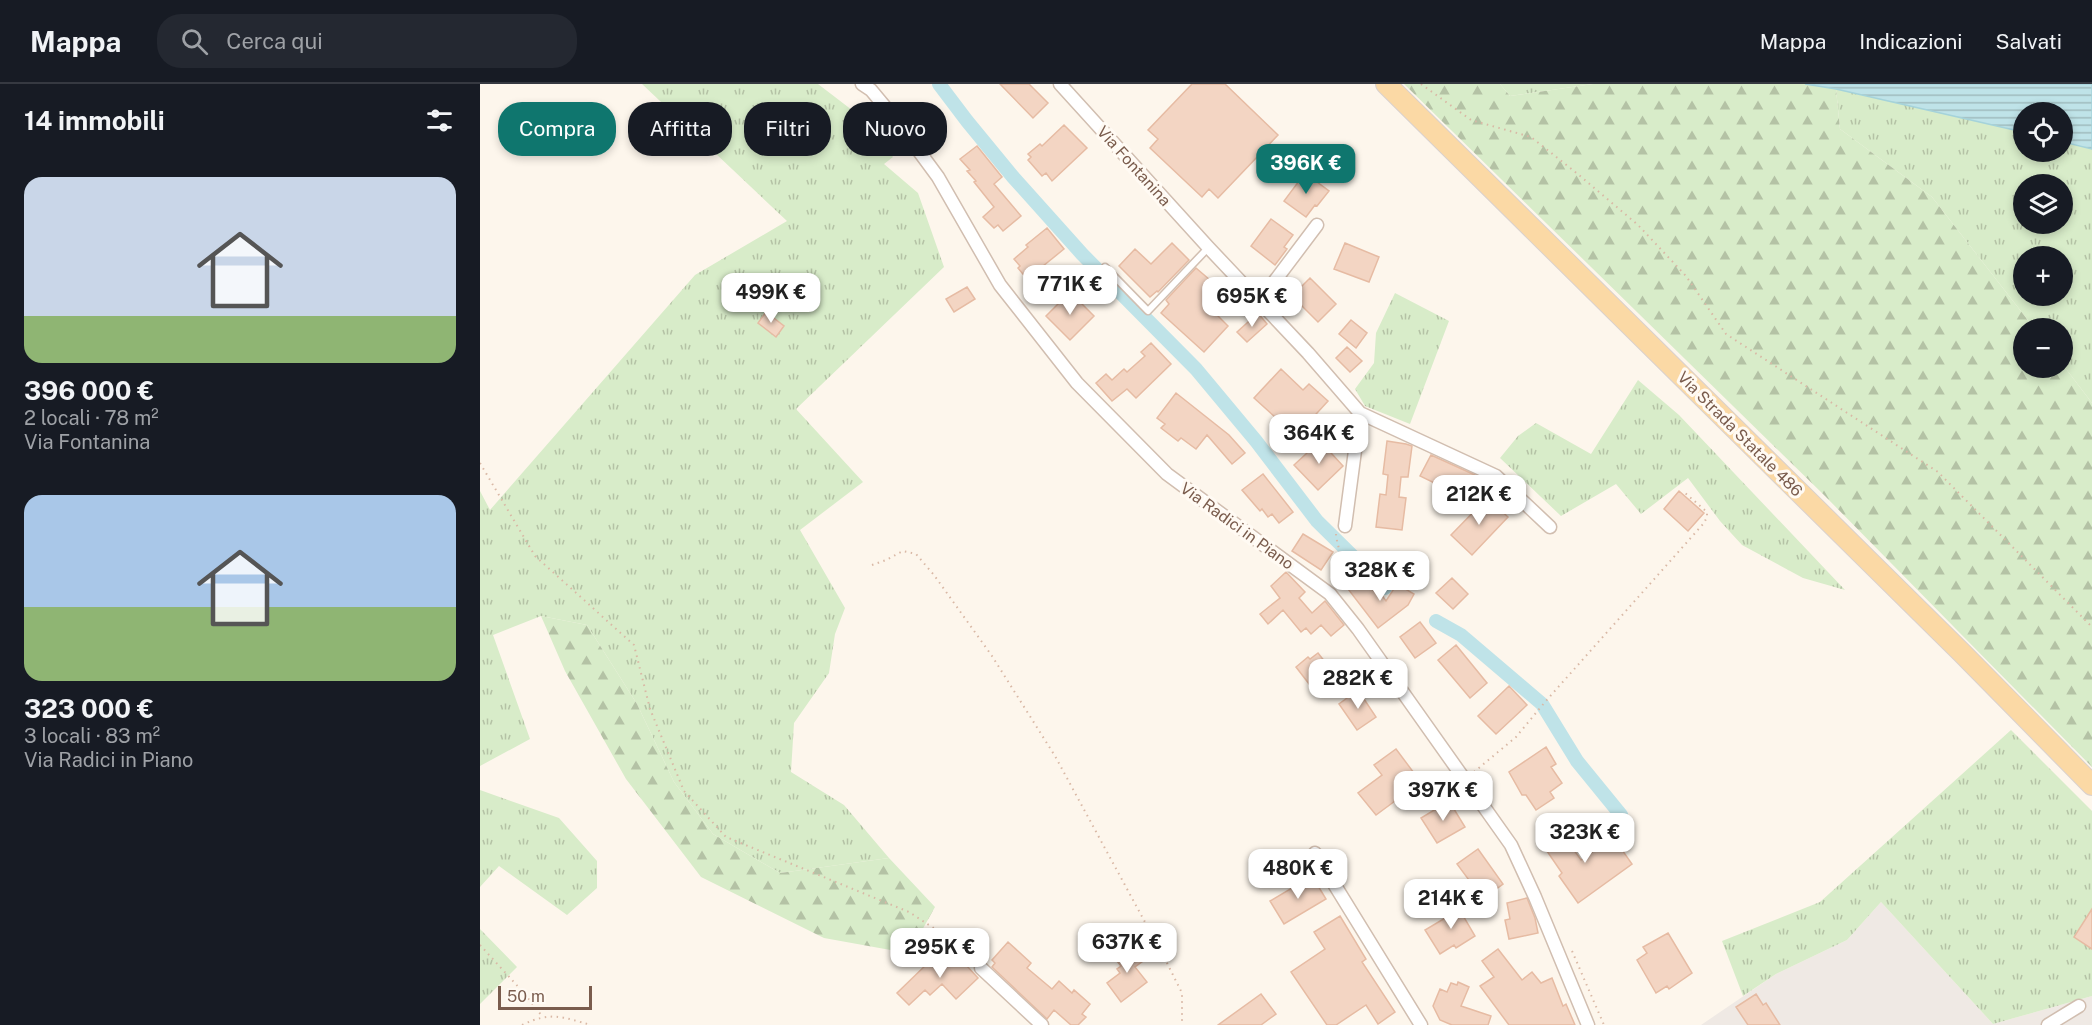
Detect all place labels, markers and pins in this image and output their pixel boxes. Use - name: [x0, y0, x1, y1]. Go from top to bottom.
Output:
- pin: 396K €: [1257, 144, 1355, 195]
- pin: 771K €: [1021, 265, 1119, 316]
- pin: 499K €: [722, 273, 820, 324]
- pin: 695K €: [1203, 277, 1301, 328]
- pin: 364K €: [1270, 414, 1368, 465]
- pin: 212K €: [1430, 475, 1528, 526]
- pin: 328K €: [1331, 551, 1429, 602]
- pin: 282K €: [1309, 659, 1407, 710]
- pin: 397K €: [1394, 771, 1492, 822]
- pin: 323K €: [1536, 813, 1634, 864]
- pin: 480K €: [1249, 849, 1347, 900]
- pin: 214K €: [1402, 879, 1500, 930]
- pin: 637K €: [1078, 923, 1176, 974]
- pin: 295K €: [891, 928, 989, 979]

